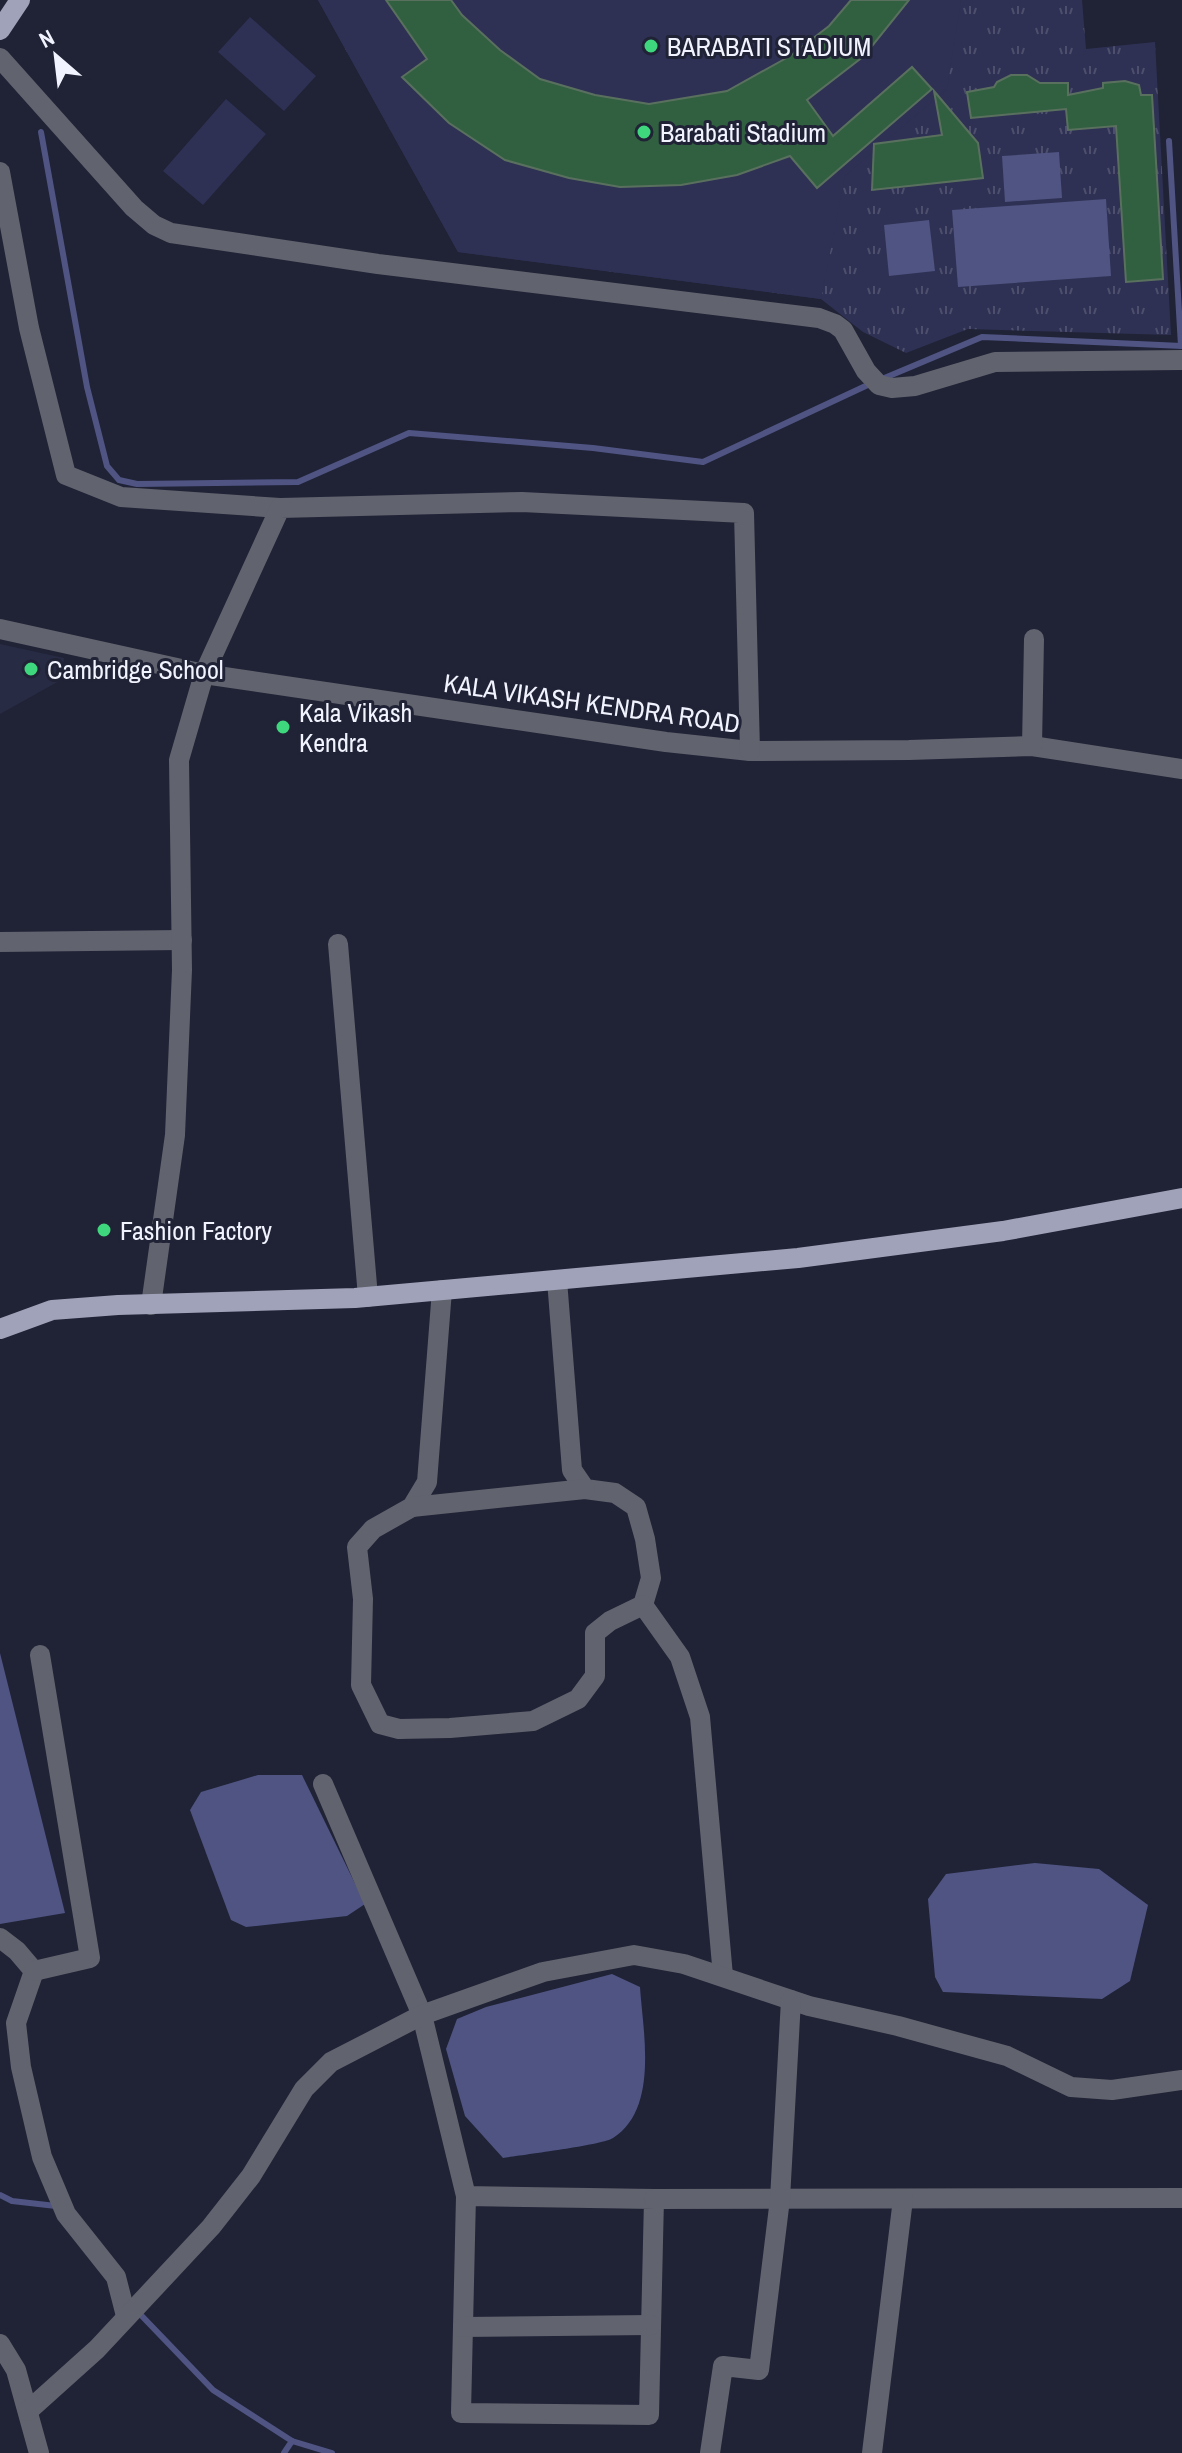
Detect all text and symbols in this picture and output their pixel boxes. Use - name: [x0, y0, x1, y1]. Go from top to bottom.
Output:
- north arrow: [16, 16, 96, 96]
- text: N: [34, 22, 59, 55]
- place label: BARABATI STADIUM: [667, 29, 871, 64]
- marker: BARABATI STADIUM: [642, 37, 660, 55]
- place label: Barabati Stadium: [660, 115, 826, 150]
- marker: Barabati Stadium: [635, 123, 653, 141]
- place label: Cambridge School: [47, 652, 224, 687]
- marker: Cambridge School: [22, 660, 40, 678]
- street label: KALA VIKASH KENDRA ROAD: [442, 665, 742, 741]
- place label: Kala Vikash Kendra: [299, 695, 412, 760]
- marker: Kala Vikash Kendra: [274, 718, 292, 736]
- place label: Fashion Factory: [120, 1213, 272, 1248]
- marker: Fashion Factory: [95, 1221, 113, 1239]

